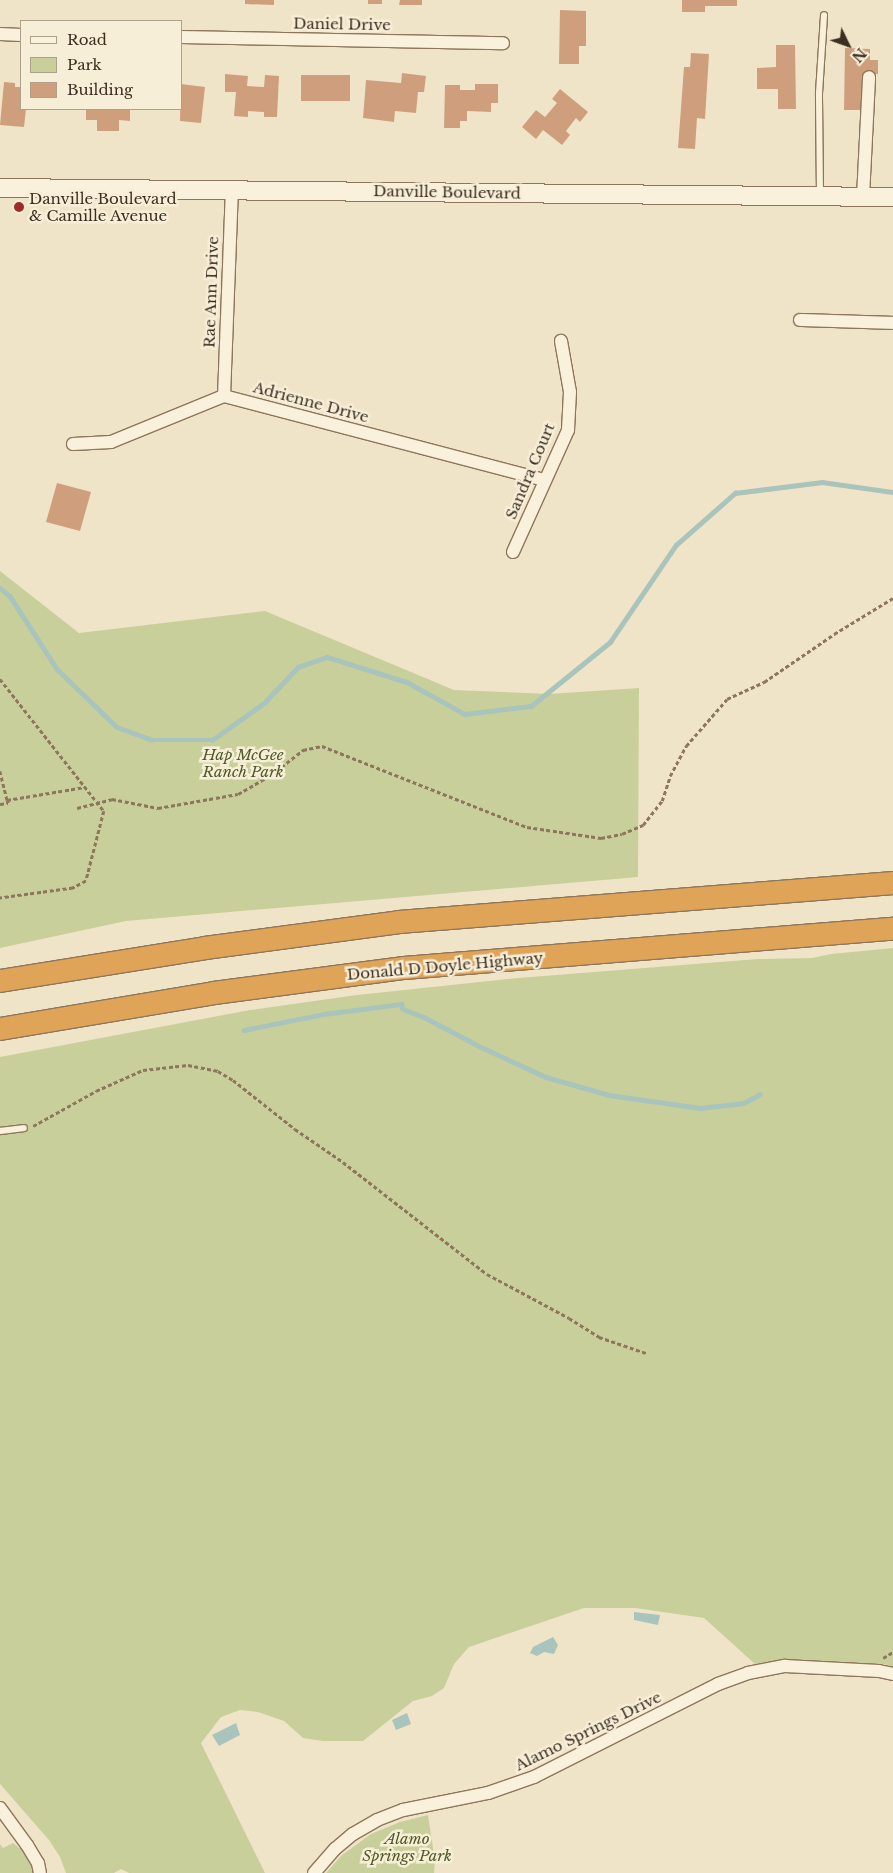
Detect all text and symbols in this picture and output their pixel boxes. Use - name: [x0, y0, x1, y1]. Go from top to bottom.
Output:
- street label: Daniel Drive: [293, 14, 391, 34]
- legend: [20, 20, 182, 110]
- north arrow: [823, 20, 873, 70]
- text: Road: [67, 30, 107, 49]
- text: N: [848, 44, 870, 66]
- text: Park: [67, 55, 102, 74]
- text: Building: [67, 80, 133, 99]
- street label: Danville Boulevard: [373, 182, 521, 202]
- place label: Danville Boulevard & Camille Avenue: [29, 189, 177, 224]
- marker: Danville Boulevard & Camille Avenue: [13, 201, 25, 213]
- street label: Rae Ann Drive: [200, 235, 222, 349]
- street label: Adrienne Drive: [251, 378, 371, 426]
- street label: Sandra Court: [502, 420, 558, 522]
- park label: Hap McGee Ranch Park: [202, 745, 284, 780]
- street label: Donald D Doyle Highway: [346, 948, 544, 984]
- street label: Alamo Springs Drive: [512, 1688, 664, 1774]
- park label: Alamo Springs Park: [362, 1829, 452, 1864]

